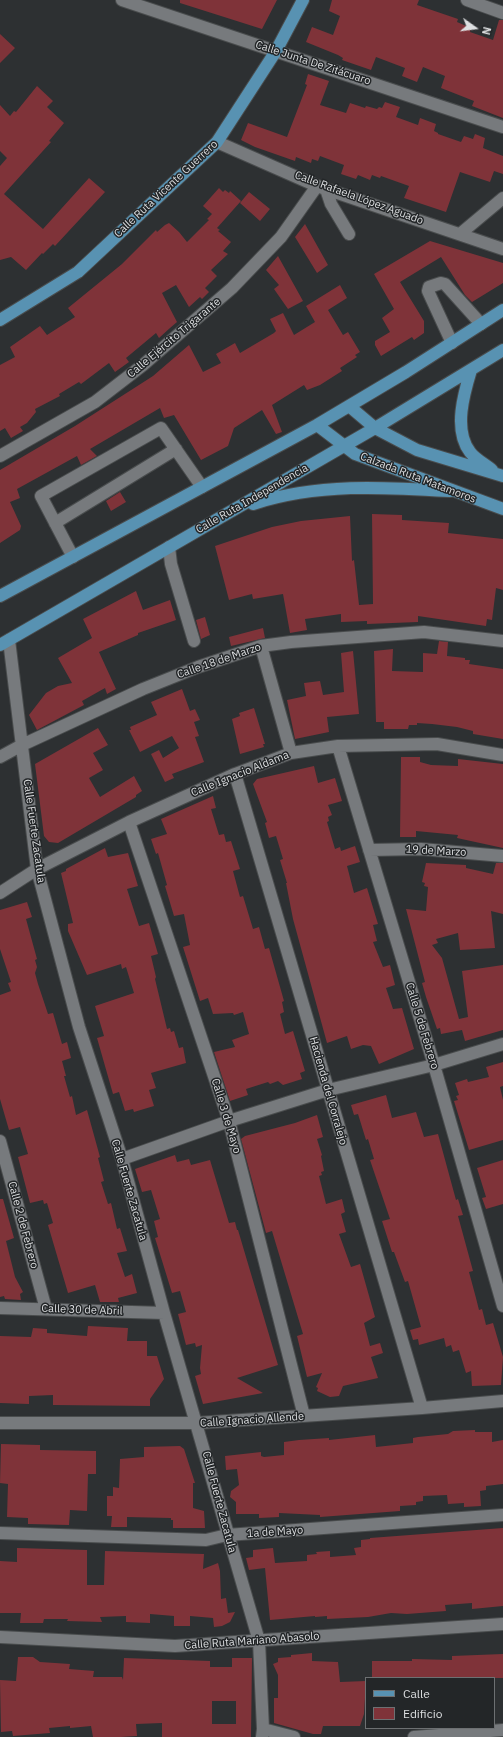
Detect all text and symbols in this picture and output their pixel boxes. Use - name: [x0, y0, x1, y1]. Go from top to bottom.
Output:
- north arrow: [455, 8, 495, 48]
- text: N: [479, 25, 494, 36]
- street label: Calle Junta De Zitácuaro: [254, 38, 372, 88]
- street label: Calle Ruta Vicente Guerrero: [112, 138, 220, 240]
- street label: Calle Rafaela López Aguado: [293, 169, 425, 227]
- street label: Calle Ejército Trigarante: [125, 295, 223, 381]
- street label: Calzada Ruta Matamoros: [358, 450, 478, 506]
- street label: Calle Ruta Independencia: [194, 461, 310, 537]
- street label: Calle 18 de Marzo: [175, 640, 263, 682]
- street label: Calle Ignacio Aldama: [189, 748, 291, 800]
- street label: Calle Fuerte Zacatula: [20, 778, 48, 884]
- street label: 19 de Marzo: [405, 843, 467, 859]
- street label: Calle 5 de Febrero: [403, 981, 441, 1071]
- street label: Hacienda del Corralejo: [306, 1035, 350, 1147]
- street label: Calle 3 de Mayo: [208, 1077, 244, 1155]
- street label: Calle Fuerte Zacatula: [108, 1138, 150, 1242]
- street label: Calle 2 de Febrero: [5, 1180, 41, 1270]
- street label: Calle 30 de Abril: [41, 1302, 123, 1318]
- street label: Calle Ignacio Allende: [200, 1410, 304, 1430]
- street label: Calle Fuerte Zacatula: [199, 1450, 239, 1554]
- street label: 1a de Mayo: [246, 1523, 304, 1541]
- street label: Calle Ruta Mariano Abasolo: [184, 1630, 320, 1652]
- legend: [365, 1677, 495, 1729]
- text: Calle: [403, 1686, 430, 1701]
- text: Edificio: [403, 1706, 442, 1721]

